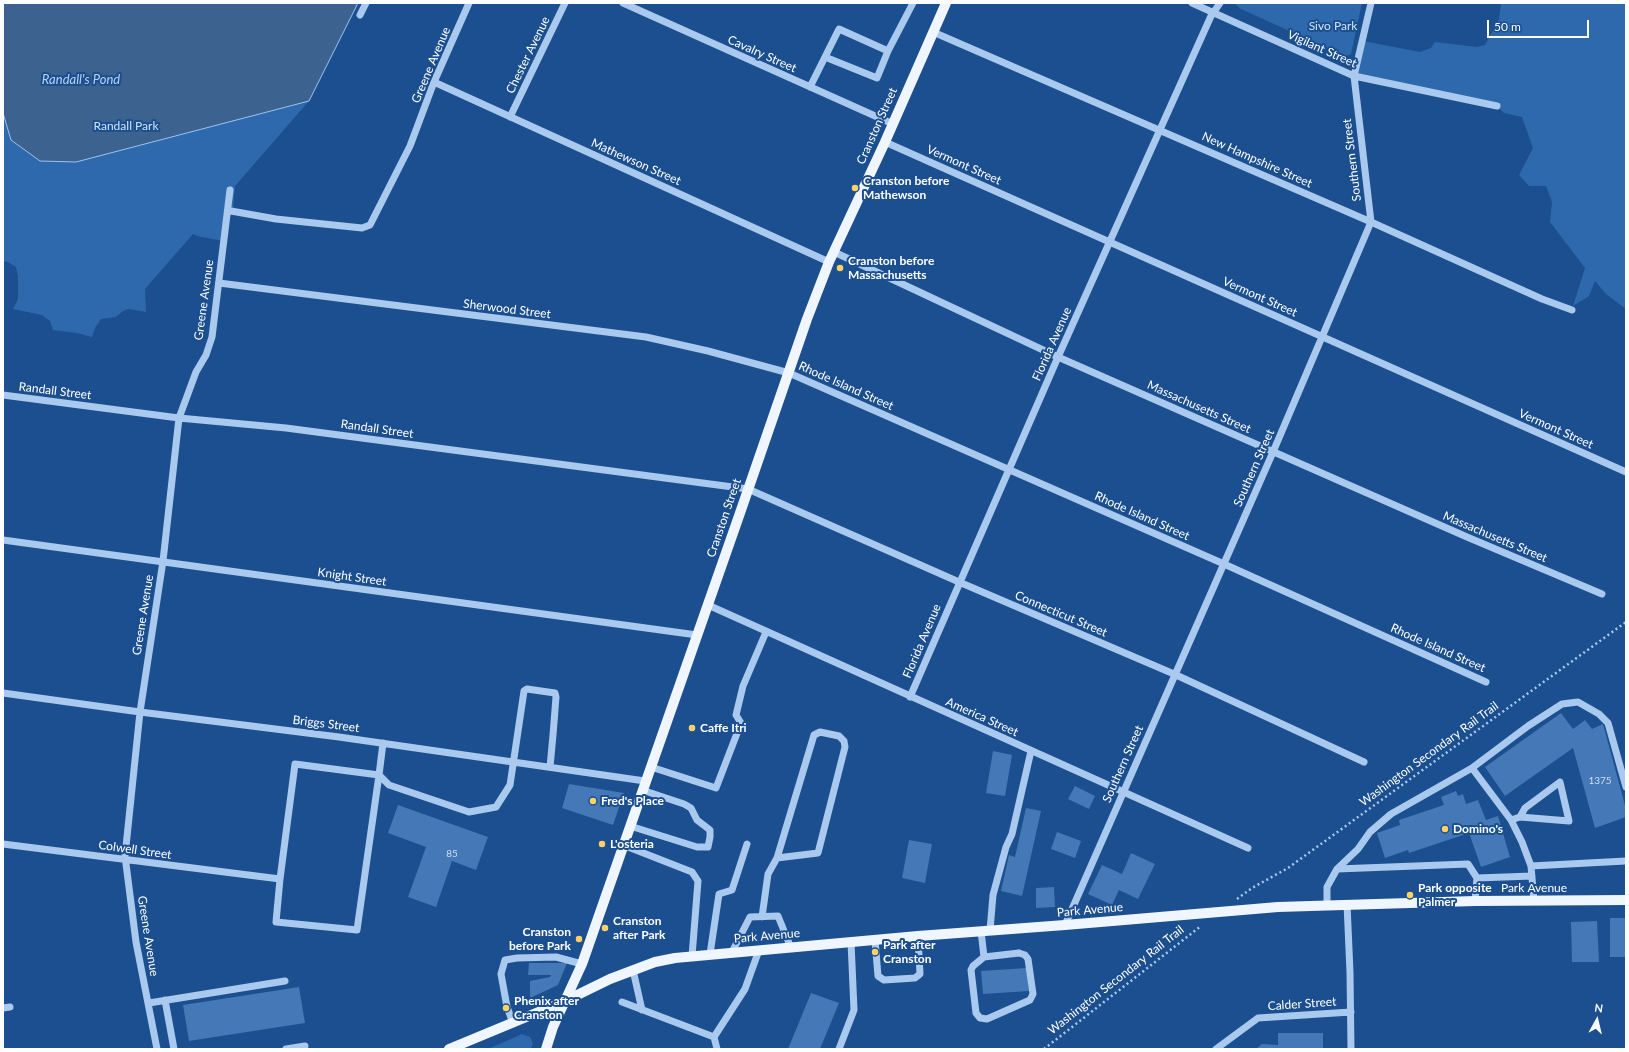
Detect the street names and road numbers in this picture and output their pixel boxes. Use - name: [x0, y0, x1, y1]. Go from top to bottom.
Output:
- street label: Chester Avenue: [503, 14, 553, 96]
- street label: Greene Avenue: [408, 25, 454, 105]
- street label: Vigilant Street: [1285, 27, 1359, 71]
- street label: Cavalry Street: [725, 32, 799, 76]
- street label: Cranston Street: [854, 85, 900, 167]
- street label: Southern Street: [1340, 118, 1364, 202]
- street label: New Hampshire Street: [1200, 129, 1314, 191]
- street label: Mathewson Street: [589, 136, 683, 188]
- street label: Vermont Street: [924, 142, 1004, 188]
- street label: Greene Avenue: [191, 259, 217, 341]
- street label: Vermont Street: [1220, 274, 1300, 320]
- street label: Sherwood Street: [462, 296, 552, 322]
- street label: Florida Avenue: [1029, 305, 1075, 383]
- street label: Rhode Island Street: [796, 359, 896, 413]
- street label: Massachusetts Street: [1145, 378, 1253, 436]
- street label: Randall Street: [18, 379, 92, 403]
- street label: Vermont Street: [1516, 406, 1596, 452]
- street label: Randall Street: [340, 417, 414, 441]
- street label: Southern Street: [1231, 427, 1277, 509]
- street label: Cranston Street: [704, 477, 744, 559]
- street label: Rhode Island Street: [1092, 489, 1192, 543]
- street label: Massachusetts Street: [1441, 509, 1549, 565]
- street label: Knight Street: [317, 565, 387, 589]
- street label: Greene Avenue: [130, 574, 156, 656]
- street label: Connecticut Street: [1013, 588, 1109, 640]
- street label: Florida Avenue: [900, 602, 944, 680]
- street label: Rhode Island Street: [1388, 621, 1488, 675]
- street label: America Street: [943, 695, 1021, 739]
- street label: Washington Secondary Rail Trail: [1357, 699, 1501, 809]
- street label: Briggs Street: [292, 713, 360, 735]
- street label: Southern Street: [1100, 723, 1146, 805]
- street label: Colwell Street: [98, 838, 172, 862]
- street label: Park Avenue: [1501, 881, 1567, 895]
- street label: Greene Avenue: [135, 895, 161, 977]
- street label: Park Avenue: [1056, 900, 1124, 920]
- street label: Washington Secondary Rail Trail: [1045, 922, 1187, 1038]
- street label: Park Avenue: [733, 926, 801, 946]
- street label: Calder Street: [1267, 994, 1337, 1014]

